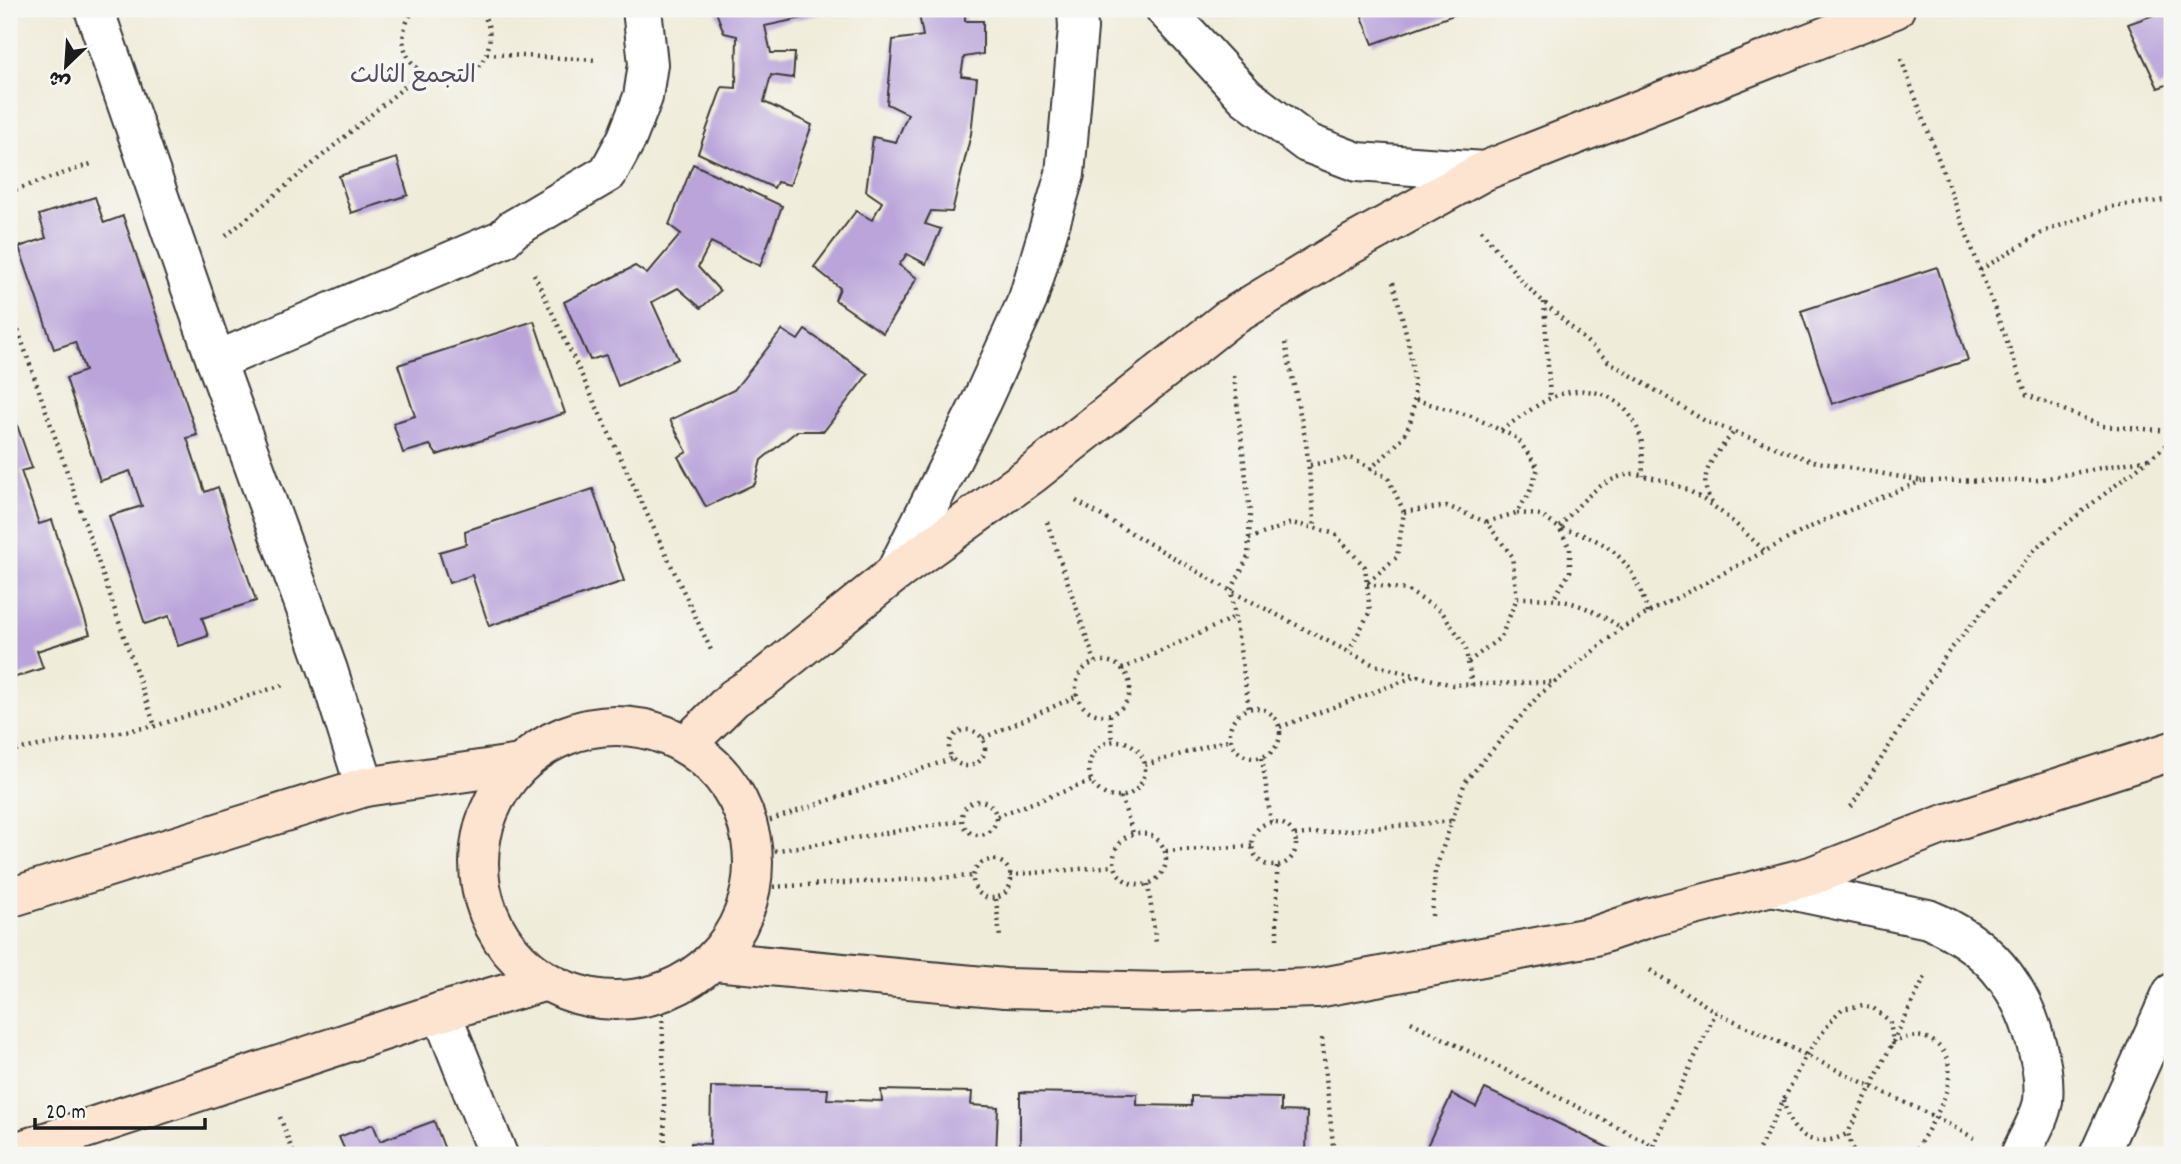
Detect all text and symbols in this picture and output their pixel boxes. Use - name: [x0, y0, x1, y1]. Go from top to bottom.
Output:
- north arrow: [32, 32, 102, 102]
- district label: التجمع الثالث: [350, 60, 476, 94]
- text: ش: [45, 62, 75, 95]
- scale bar: [35, 1087, 205, 1131]
- text: 20 m: [46, 1099, 86, 1129]

